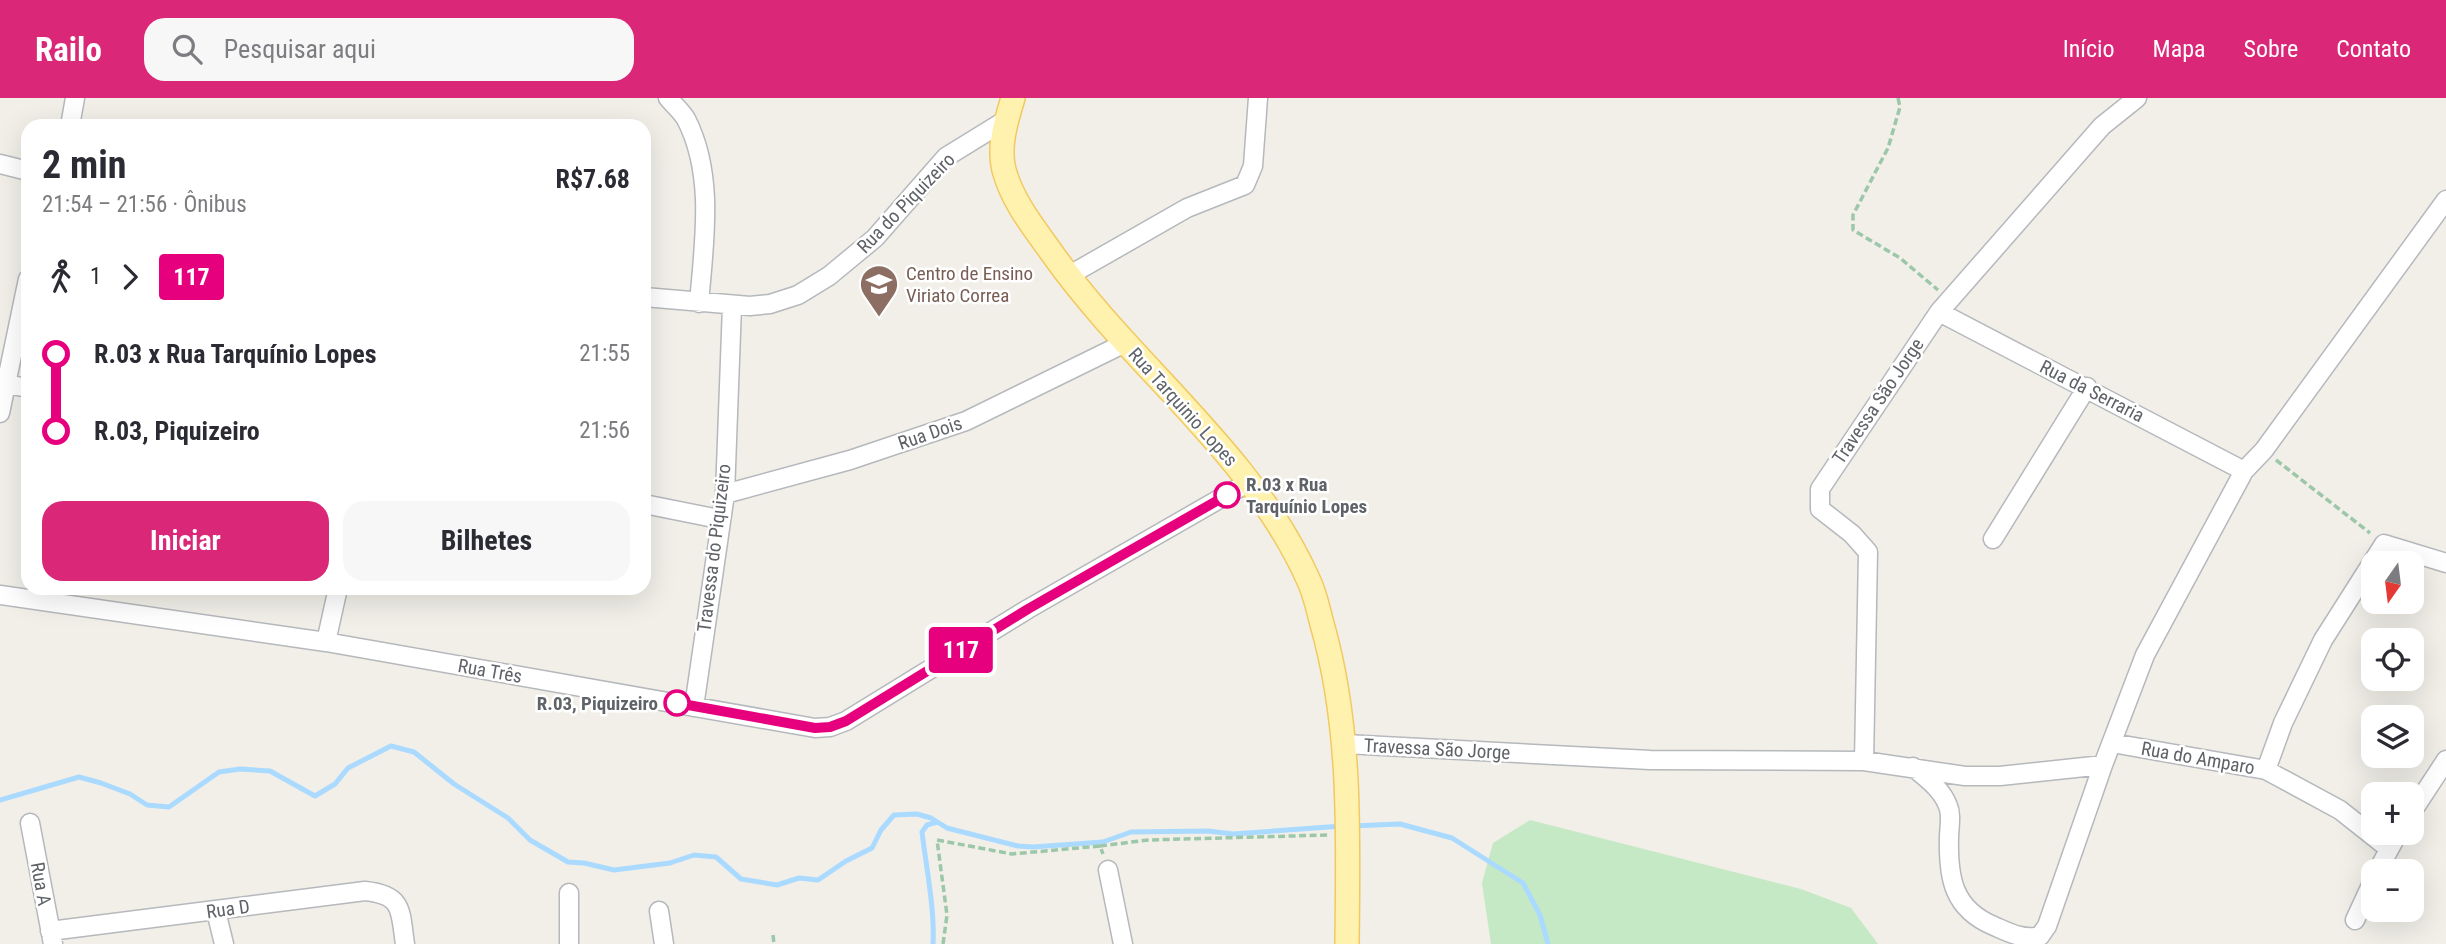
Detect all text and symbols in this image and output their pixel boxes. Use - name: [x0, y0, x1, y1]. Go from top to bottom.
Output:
- search box: [144, 18, 634, 81]
- text: Railo: [35, 30, 102, 69]
- icon: search: [168, 30, 206, 68]
- text: Pesquisar aqui: [224, 34, 376, 64]
- text: Início: [2063, 35, 2115, 63]
- text: Mapa: [2153, 35, 2206, 63]
- text: Sobre: [2244, 35, 2298, 63]
- text: Contato: [2336, 35, 2411, 63]
- text: 2 min: [42, 143, 126, 187]
- street label: Rua do Piquizeiro: [852, 148, 960, 258]
- text: R$7.68: [556, 164, 630, 194]
- text: 21:54 – 21:56 · Ônibus: [42, 191, 247, 218]
- icon: walk: [42, 258, 80, 296]
- icon: forward: [111, 258, 149, 296]
- place label: Centro de Ensino Viriato Correa: [906, 262, 1033, 307]
- text: 1: [90, 263, 101, 290]
- text: 117: [173, 263, 210, 291]
- school or university icon: Centro de Ensino Viriato Correa: [858, 263, 900, 318]
- street label: Travessa São Jorge: [1827, 334, 1929, 468]
- text: R.03 x Rua Tarquínio Lopes: [94, 339, 377, 369]
- text: 21:55: [579, 340, 630, 367]
- street label: Rua Tarquinio Lopes: [1124, 343, 1242, 471]
- street label: Rua da Serraria: [2036, 355, 2148, 427]
- street label: Rua Dois: [895, 411, 965, 455]
- text: R.03, Piquizeiro: [94, 416, 260, 446]
- text: 21:56: [579, 417, 630, 444]
- street label: Travessa do Piquizeiro: [692, 463, 736, 633]
- place label: R.03 x Rua Tarquínio Lopes: [1246, 473, 1367, 518]
- marker: R.03 x Rua Tarquínio Lopes: [1214, 482, 1240, 508]
- button: Iniciar: [42, 501, 329, 581]
- button: Bilhetes: [343, 501, 630, 581]
- north arrow: [2361, 551, 2424, 614]
- map controls: [2361, 551, 2424, 922]
- line badge: 117: [921, 627, 1001, 673]
- button: locate: [2361, 628, 2424, 691]
- text: 117: [943, 636, 979, 664]
- street label: Rua Três: [456, 654, 524, 688]
- marker: R.03, Piquizeiro: [664, 690, 690, 716]
- place label: R.03, Piquizeiro: [537, 692, 658, 715]
- button: layers: [2361, 705, 2424, 768]
- street label: Travessa São Jorge: [1363, 734, 1511, 764]
- street label: Rua do Amparo: [2139, 737, 2257, 779]
- button: +: [2361, 782, 2424, 845]
- button: −: [2361, 859, 2424, 922]
- street label: Rua A: [26, 860, 56, 908]
- street label: Rua D: [205, 895, 251, 923]

